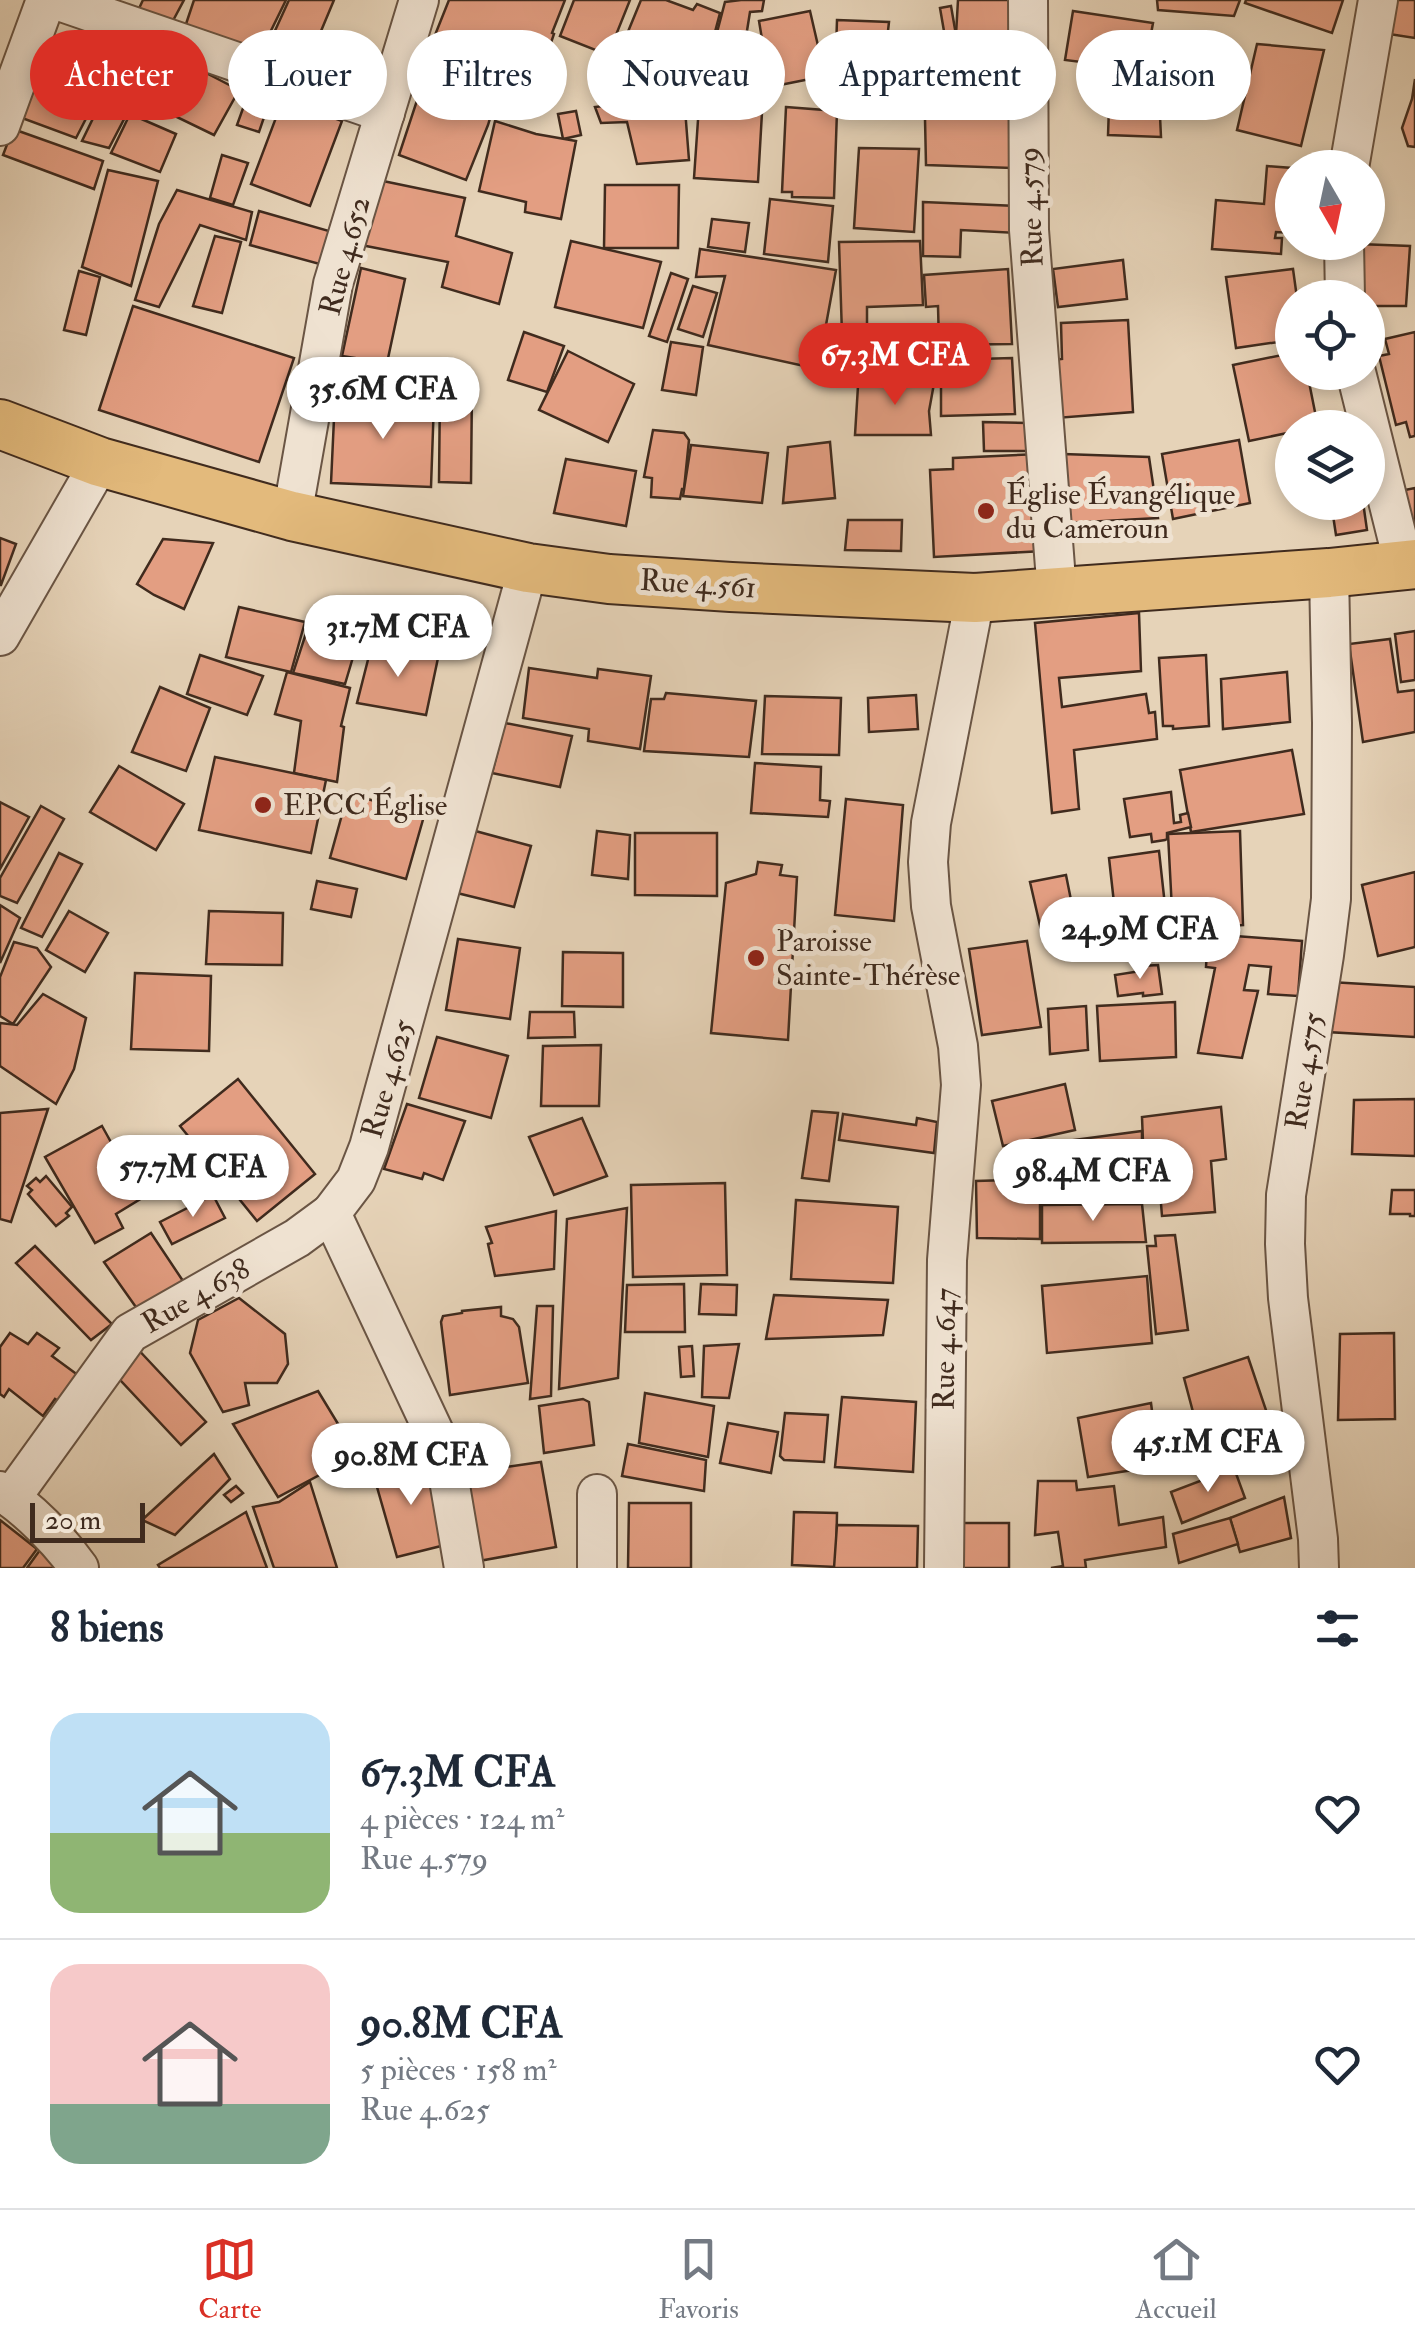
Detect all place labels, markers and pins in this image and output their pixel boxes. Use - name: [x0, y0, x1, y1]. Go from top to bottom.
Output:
- pin: 67.3M CFA: [781, 323, 1009, 408]
- pin: 35.6M CFA: [269, 357, 497, 442]
- place label: Église Évangélique du Cameroun: [1006, 475, 1235, 547]
- marker: Église Évangélique du Cameroun: [975, 500, 997, 522]
- pin: 31.7M CFA: [284, 595, 512, 680]
- place label: EPCC Église: [283, 786, 447, 824]
- marker: EPCC Église: [252, 794, 274, 816]
- pin: 24.9M CFA: [1026, 897, 1254, 982]
- place label: Paroisse Sainte-Thérèse: [776, 923, 960, 994]
- marker: Paroisse Sainte-Thérèse: [745, 947, 767, 969]
- pin: 57.7M CFA: [79, 1135, 307, 1220]
- pin: 98.4M CFA: [979, 1139, 1207, 1224]
- pin: 45.1M CFA: [1094, 1410, 1322, 1495]
- pin: 90.8M CFA: [297, 1423, 525, 1508]

